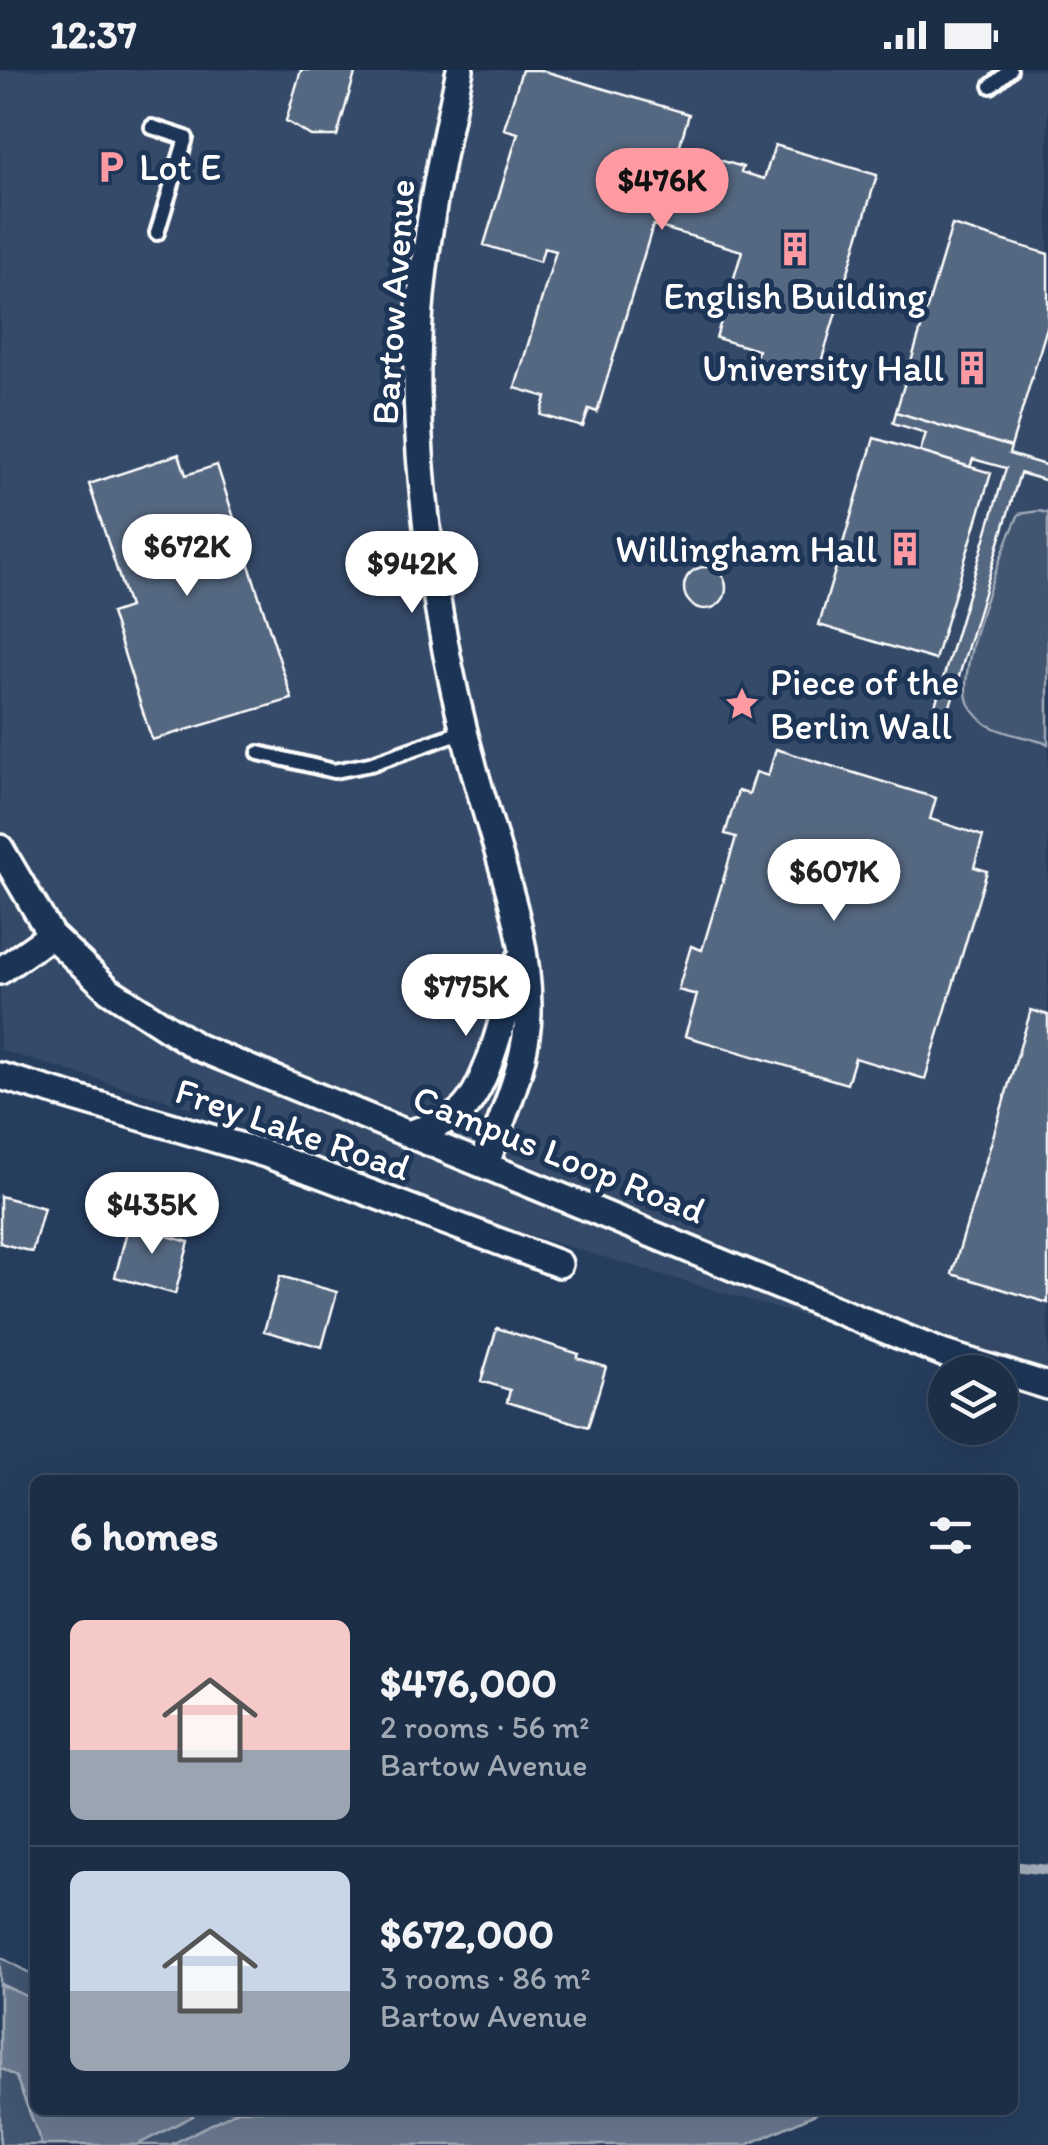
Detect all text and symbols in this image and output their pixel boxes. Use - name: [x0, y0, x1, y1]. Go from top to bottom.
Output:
- text: 12:37: [50, 12, 137, 58]
- place label: Lot E: [139, 144, 221, 190]
- parking icon: Lot E: [92, 148, 130, 186]
- pin: $476K: [592, 148, 732, 233]
- text: $476K: [618, 161, 706, 199]
- street label: Bartow Avenue: [361, 177, 425, 427]
- building icon: English Building: [776, 230, 814, 268]
- place label: English Building: [663, 273, 927, 319]
- place label: University Hall: [702, 345, 944, 391]
- building icon: University Hall: [953, 349, 991, 387]
- pin: $672K: [117, 514, 257, 599]
- place label: Willingham Hall: [615, 526, 877, 572]
- text: $672K: [144, 527, 230, 565]
- building icon: Willingham Hall: [886, 530, 924, 568]
- pin: $942K: [342, 531, 482, 616]
- text: $942K: [367, 544, 457, 582]
- place label: Piece of the Berlin Wall: [770, 659, 959, 749]
- place icon: Piece of the Berlin Wall: [723, 685, 761, 723]
- pin: $607K: [764, 839, 904, 924]
- text: $607K: [789, 852, 879, 890]
- pin: $775K: [396, 954, 536, 1039]
- text: $775K: [423, 967, 509, 1005]
- street label: Frey Lake Road: [169, 1067, 417, 1191]
- street label: Campus Loop Road: [406, 1074, 712, 1234]
- pin: $435K: [82, 1172, 222, 1257]
- text: $435K: [107, 1185, 197, 1223]
- map controls: [928, 1355, 1018, 1445]
- button: layers: [928, 1355, 1018, 1445]
- icon: filters: [923, 1508, 978, 1563]
- text: 6 homes: [70, 1510, 218, 1561]
- text: $476,000: [380, 1657, 557, 1708]
- icon: home: [150, 1660, 270, 1780]
- text: 2 rooms · 56 m²: [380, 1708, 589, 1746]
- text: Bartow Avenue: [380, 1746, 588, 1784]
- text: $672,000: [380, 1908, 554, 1959]
- icon: home: [150, 1911, 270, 2031]
- text: 3 rooms · 86 m²: [380, 1959, 591, 1997]
- text: Bartow Avenue: [380, 1997, 588, 2035]

